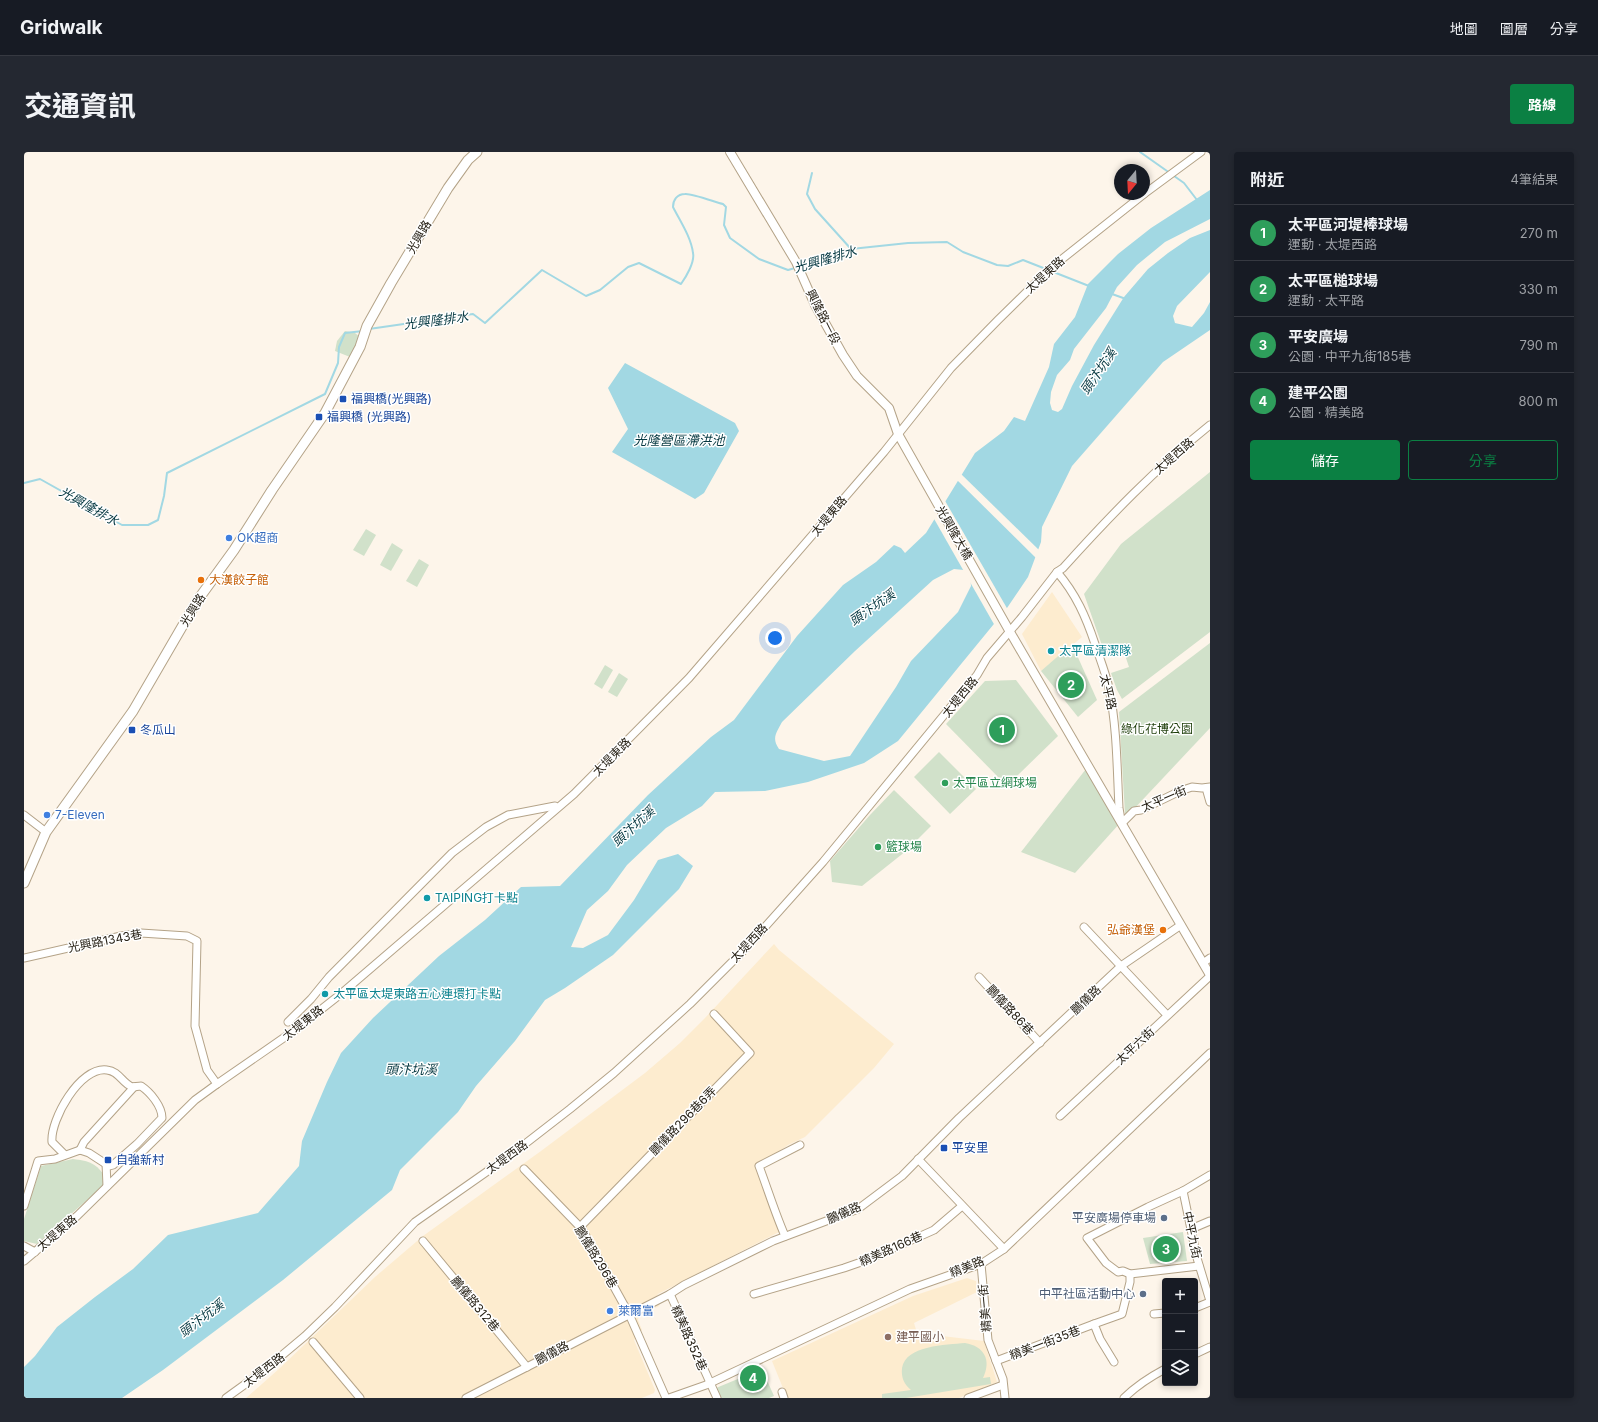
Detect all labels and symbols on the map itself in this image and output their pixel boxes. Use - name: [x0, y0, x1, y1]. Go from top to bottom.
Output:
- north arrow: [1114, 164, 1150, 200]
- street label: 光興路: [403, 217, 434, 256]
- water label: 光興隆排水: [792, 242, 859, 276]
- street label: 太堤東路: [1022, 253, 1068, 296]
- street label: 興隆路一段: [803, 287, 844, 347]
- water label: 光興隆排水: [403, 308, 470, 332]
- water label: 頭汴坑溪: [1077, 343, 1120, 397]
- place label: 福興橋(光興路): [351, 391, 432, 406]
- marker: 福興橋(光興路): [338, 394, 348, 404]
- place label: 福興橋 (光興路): [327, 409, 411, 424]
- marker: 福興橋 (光興路): [314, 412, 324, 422]
- water label: 光隆營區滯洪池: [633, 432, 726, 448]
- street label: 太堤西路: [1151, 434, 1197, 477]
- water label: 光興隆排水: [57, 483, 122, 529]
- street label: 太堤東路: [807, 492, 850, 539]
- street label: 光興隆大橋: [933, 503, 976, 562]
- place label: OK超商: [237, 530, 278, 545]
- marker: OK超商: [224, 533, 234, 543]
- place label: 大漢餃子館: [209, 572, 269, 587]
- marker: 大漢餃子館: [196, 575, 206, 585]
- water label: 頭汴坑溪: [846, 584, 900, 628]
- street label: 光興路: [177, 590, 208, 629]
- your location: [765, 628, 785, 648]
- place label: 太平區清潔隊: [1059, 643, 1131, 658]
- marker: 太平區清潔隊: [1046, 646, 1056, 656]
- pin: 2: [1058, 670, 1084, 700]
- street label: 太堤西路: [939, 673, 981, 720]
- street label: 太平路: [1097, 673, 1120, 711]
- pin: 1: [989, 715, 1015, 745]
- park label: 綠化花博公園: [1121, 721, 1193, 736]
- place label: 冬瓜山: [140, 722, 176, 737]
- marker: 冬瓜山: [127, 725, 137, 735]
- street label: 太堤東路: [589, 734, 634, 779]
- place label: 太平區立網球場: [953, 775, 1037, 790]
- marker: 太平區立網球場: [940, 778, 950, 788]
- street label: 太平一街: [1139, 782, 1189, 815]
- water label: 頭汴坑溪: [608, 801, 659, 849]
- place label: 7-Eleven: [55, 807, 105, 822]
- marker: 7-Eleven: [42, 810, 52, 820]
- place label: 籃球場: [886, 839, 922, 854]
- marker: 籃球場: [873, 842, 883, 852]
- place label: TAIPING打卡點: [435, 890, 518, 905]
- marker: TAIPING打卡點: [422, 893, 432, 903]
- street label: 太堤西路: [727, 920, 770, 965]
- place label: 弘爺漢堡: [1107, 922, 1155, 937]
- marker: 弘爺漢堡: [1158, 925, 1168, 935]
- street label: 光興路1343巷: [66, 926, 143, 955]
- street label: 鵬儀路86巷: [983, 982, 1037, 1038]
- street label: 鵬儀路: [1067, 982, 1104, 1017]
- place label: 太平區太堤東路五心連環打卡點: [333, 986, 501, 1001]
- marker: 太平區太堤東路五心連環打卡點: [320, 989, 330, 999]
- street label: 太堤東路: [279, 1002, 326, 1043]
- street label: 太平六街: [1112, 1024, 1157, 1067]
- water label: 頭汴坑溪: [385, 1061, 439, 1077]
- street label: 鵬儀路296巷6弄: [646, 1083, 719, 1158]
- street label: 太堤西路: [483, 1136, 531, 1177]
- place label: 平安里: [952, 1140, 988, 1155]
- marker: 平安里: [939, 1143, 949, 1153]
- place label: 自強新村: [116, 1152, 165, 1167]
- marker: 自強新村: [103, 1155, 113, 1165]
- street label: 鵬儀路: [824, 1199, 863, 1226]
- place label: 平安廣場停車場: [1072, 1210, 1156, 1225]
- street label: 中平九街: [1180, 1210, 1205, 1260]
- street label: 太堤東路: [34, 1211, 80, 1254]
- marker: 平安廣場停車場: [1159, 1213, 1169, 1223]
- street label: 鵬儀路296巷: [572, 1223, 621, 1291]
- street label: 精美路166巷: [857, 1228, 925, 1269]
- pin: 3: [1153, 1234, 1179, 1264]
- street label: 精美路: [947, 1253, 986, 1280]
- street label: 鵬儀路312巷: [448, 1273, 503, 1334]
- street label: 精美一街: [975, 1283, 994, 1333]
- place label: 中平社區活動中心: [1039, 1286, 1135, 1301]
- marker: 中平社區活動中心: [1138, 1289, 1148, 1299]
- water label: 頭汴坑溪: [175, 1295, 228, 1340]
- place label: 萊爾富: [618, 1303, 654, 1318]
- street label: 精美路352巷: [668, 1303, 711, 1373]
- marker: 萊爾富: [605, 1306, 615, 1316]
- street label: 精美一街35巷: [1007, 1322, 1082, 1363]
- place label: 建平國小: [896, 1329, 944, 1344]
- marker: 建平國小: [883, 1332, 893, 1342]
- street label: 鵬儀路: [532, 1338, 571, 1367]
- street label: 太堤西路: [240, 1349, 287, 1390]
- pin: 4: [740, 1363, 766, 1393]

